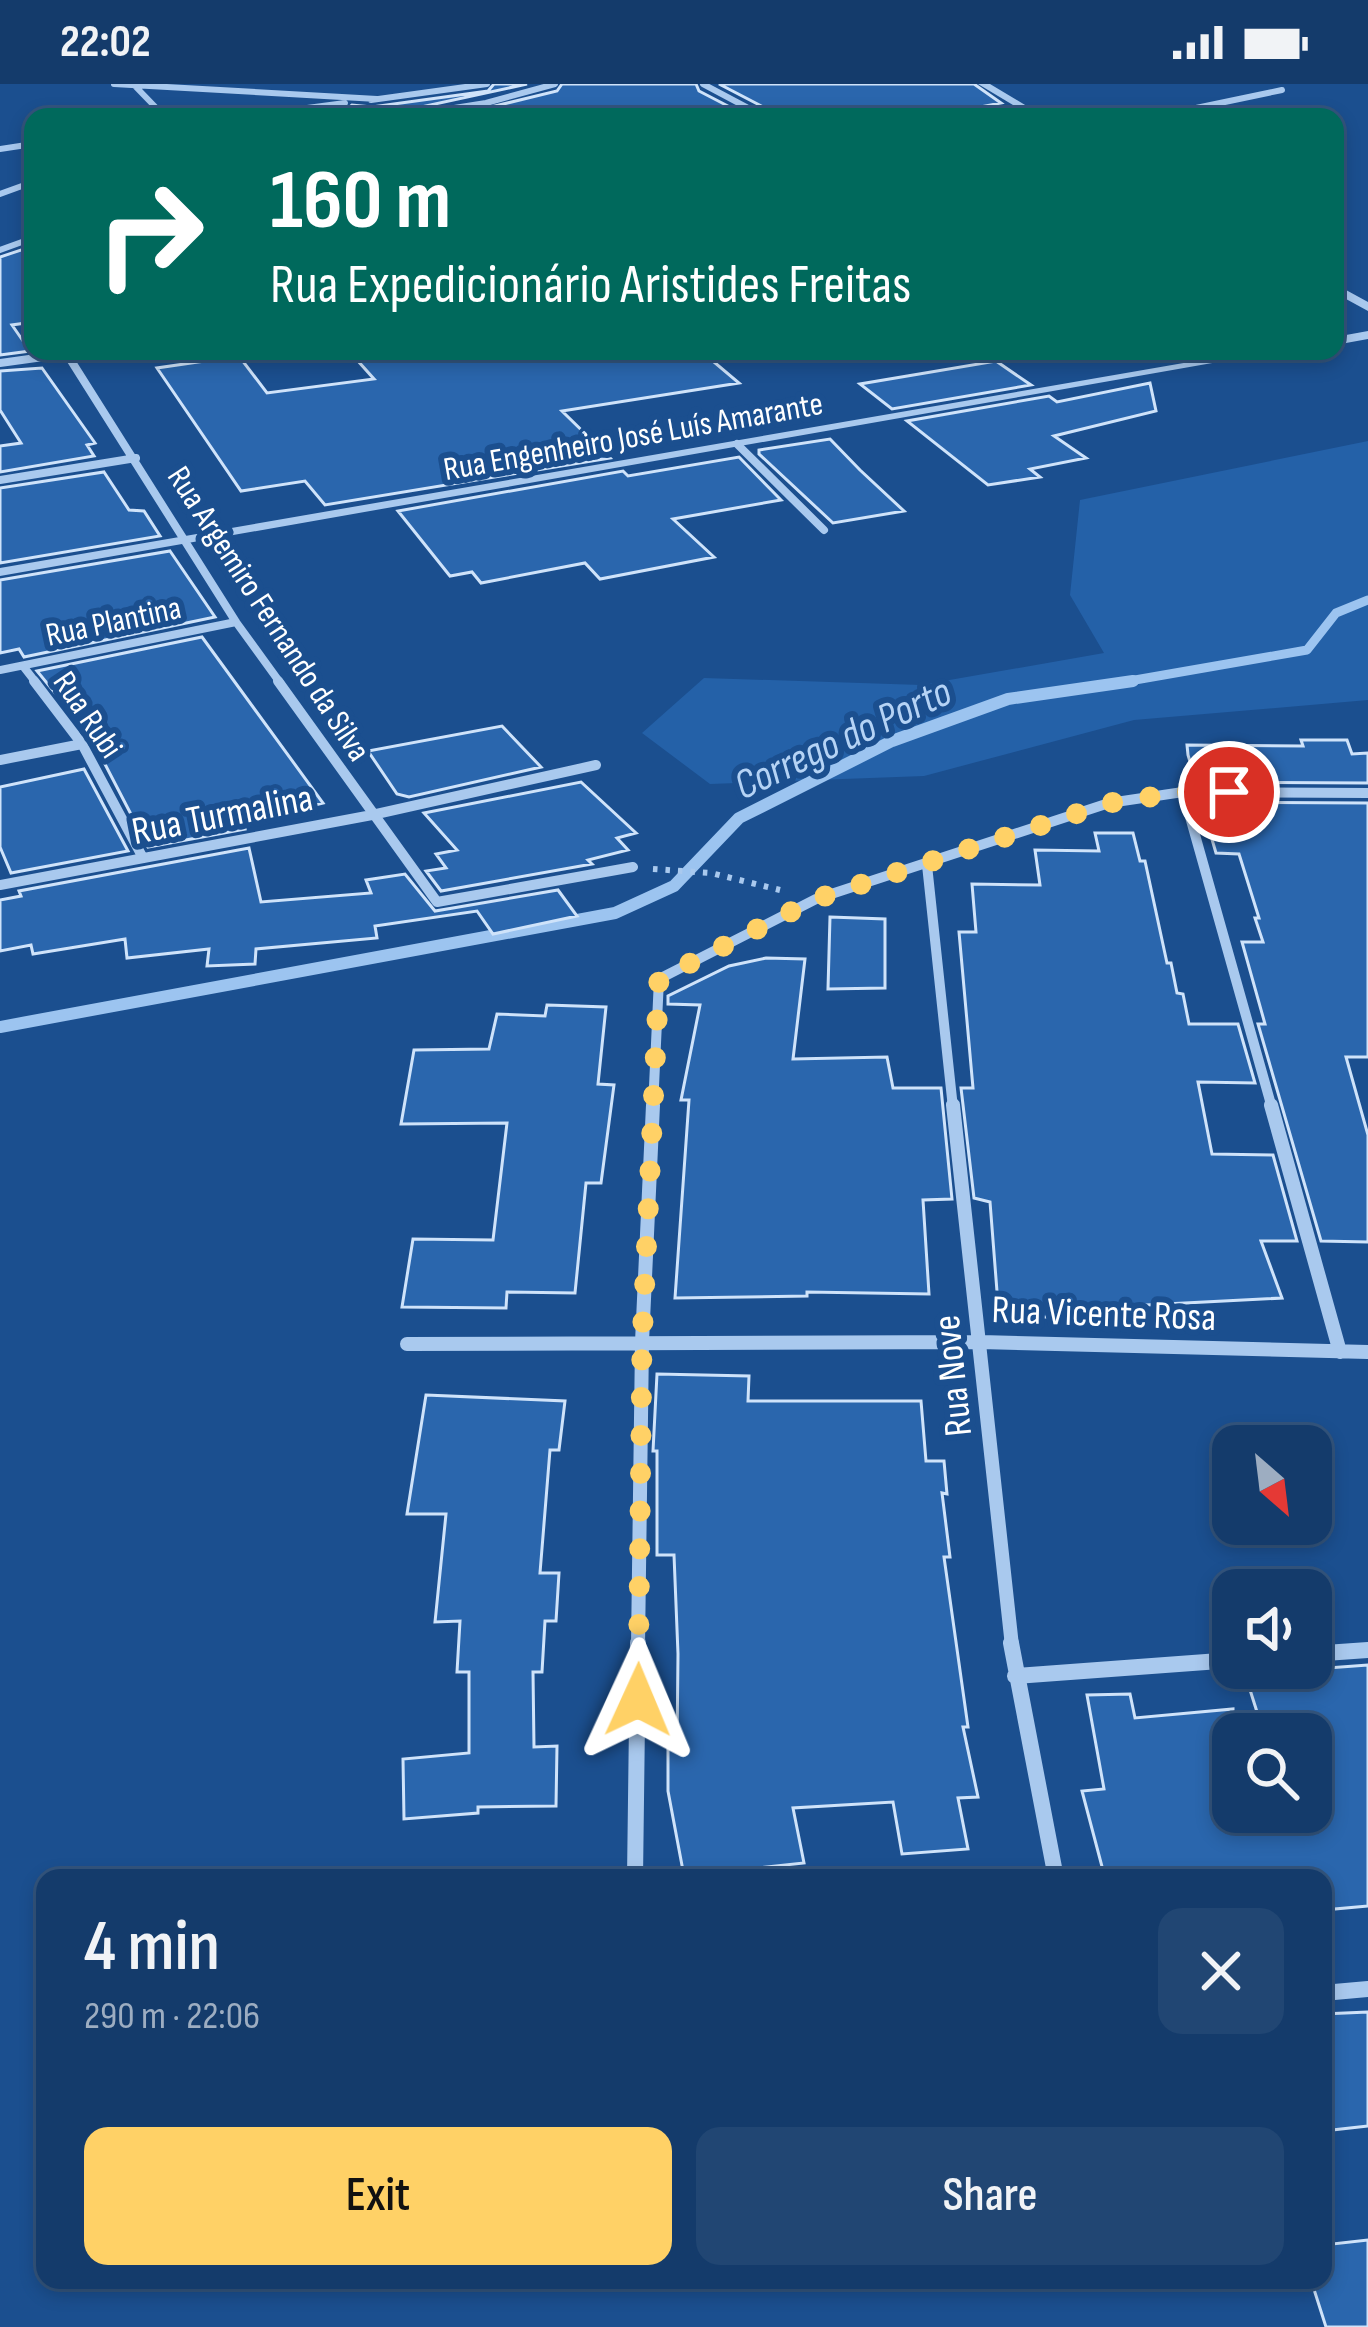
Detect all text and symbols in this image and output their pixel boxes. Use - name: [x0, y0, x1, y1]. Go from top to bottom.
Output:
- text: 22:02: [60, 15, 151, 70]
- text: 160 m: [270, 151, 451, 252]
- icon: right: [72, 156, 228, 312]
- text: Rua Expedicionário Aristides Freitas: [270, 253, 911, 318]
- street label: Rua Engenheiro José Luís Amarante: [441, 384, 826, 490]
- street label: Rua Argemiro Fernando da Silva: [158, 459, 379, 769]
- street label: Rua Plantina: [42, 588, 185, 656]
- street label: Rua Rubi: [44, 664, 131, 766]
- water label: Corrego do Porto: [726, 667, 960, 812]
- pin: [1178, 741, 1280, 843]
- icon: arrive: [1196, 759, 1262, 825]
- street label: Rua Turmalina: [128, 775, 317, 856]
- street label: Rua Vicente Rosa: [991, 1287, 1217, 1342]
- street label: Rua Nove: [924, 1313, 983, 1439]
- north arrow: [1212, 1425, 1332, 1545]
- map controls: [1212, 1425, 1332, 1833]
- button: sound: [1212, 1569, 1332, 1689]
- position arrow: [575, 1637, 701, 1763]
- button: search: [1212, 1713, 1332, 1833]
- text: 4 min: [84, 1904, 220, 1991]
- button: close: [1158, 1908, 1284, 2034]
- text: 290 m · 22:06: [84, 1993, 260, 2040]
- button: Exit: [84, 2127, 672, 2265]
- button: Share: [696, 2127, 1284, 2265]

